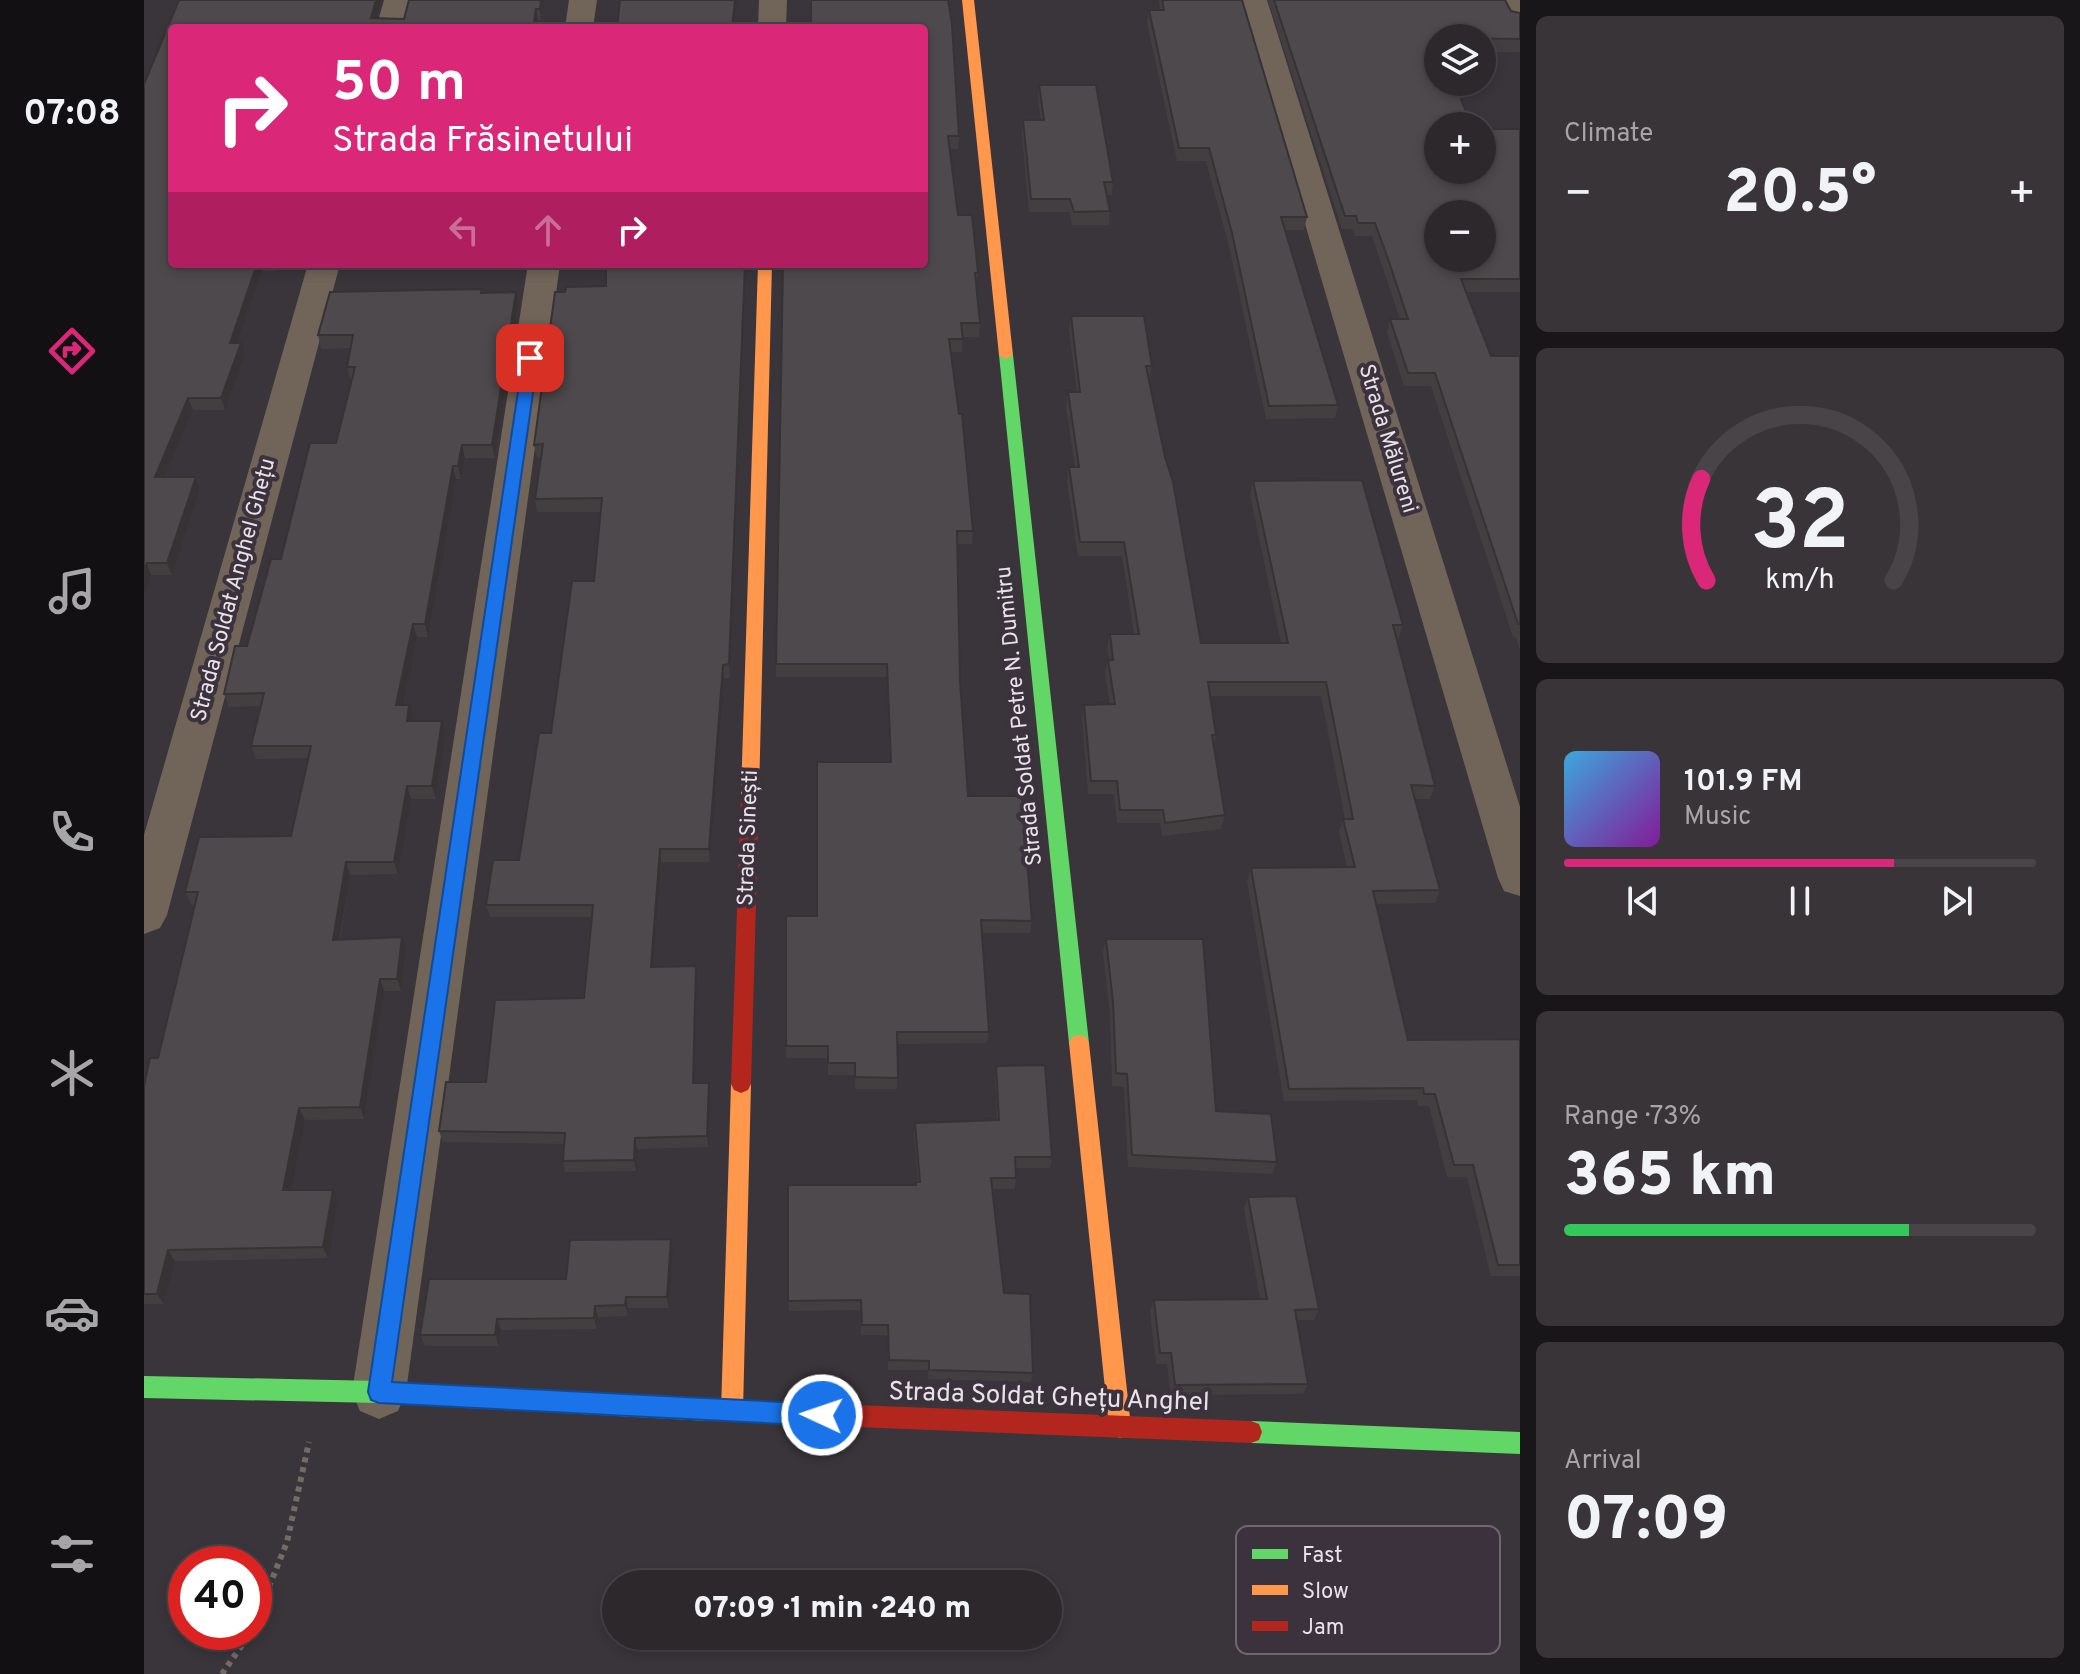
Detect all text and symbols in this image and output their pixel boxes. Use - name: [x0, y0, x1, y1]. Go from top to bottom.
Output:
- map controls: [1424, 24, 1496, 272]
- button: layers: [1424, 24, 1496, 96]
- text: 50 m: [332, 50, 466, 120]
- icon: right: [200, 56, 304, 160]
- text: 07:08: [23, 92, 121, 138]
- button: +: [1424, 112, 1496, 184]
- text: Climate: [1564, 118, 1653, 151]
- text: Strada Frăsinetului: [332, 119, 633, 165]
- text: 20.5°: [1724, 158, 1876, 234]
- text: −: [1564, 168, 1592, 224]
- text: +: [2008, 168, 2036, 224]
- button: −: [1424, 200, 1496, 272]
- icon: left: [442, 208, 486, 252]
- icon: ahead: [526, 208, 570, 252]
- icon: right: [610, 208, 654, 252]
- icon: directions: [44, 323, 100, 379]
- pin: [496, 324, 564, 392]
- icon: arrive: [508, 336, 552, 380]
- street label: Strada Mălureni: [1352, 361, 1422, 517]
- street label: Strada Soldat Anghel Ghețu: [186, 455, 282, 725]
- text: 32: [1750, 474, 1850, 579]
- icon: music: [44, 563, 100, 619]
- text: km/h: [1765, 564, 1835, 600]
- street label: Strada Soldat Petre N. Dumitru: [991, 565, 1049, 867]
- text: 101.9 FM: [1684, 764, 1803, 801]
- street label: Strada Sinești: [733, 769, 765, 907]
- text: Music: [1684, 801, 1751, 834]
- icon: phone: [44, 804, 100, 860]
- icon: previous: [1621, 879, 1665, 923]
- icon: pause: [1778, 879, 1822, 923]
- icon: next: [1935, 879, 1979, 923]
- icon: climate: [44, 1045, 100, 1101]
- text: Range · 73%: [1564, 1101, 1701, 1134]
- text: 365 km: [1564, 1141, 1776, 1217]
- icon: car: [44, 1285, 100, 1341]
- position arrow: [780, 1373, 864, 1457]
- street label: Strada Soldat Ghețu Anghel: [888, 1376, 1210, 1420]
- text: Arrival: [1564, 1445, 1642, 1478]
- text: 07:09: [1564, 1485, 1728, 1561]
- icon: filters: [44, 1526, 100, 1582]
- legend: [1236, 1526, 1500, 1654]
- text: Fast: [1302, 1543, 1343, 1570]
- speed limit sign: 40: [168, 1546, 272, 1650]
- text: Slow: [1302, 1579, 1349, 1606]
- text: 07:09 · 1 min · 240 m: [693, 1591, 971, 1628]
- text: Jam: [1302, 1615, 1345, 1642]

